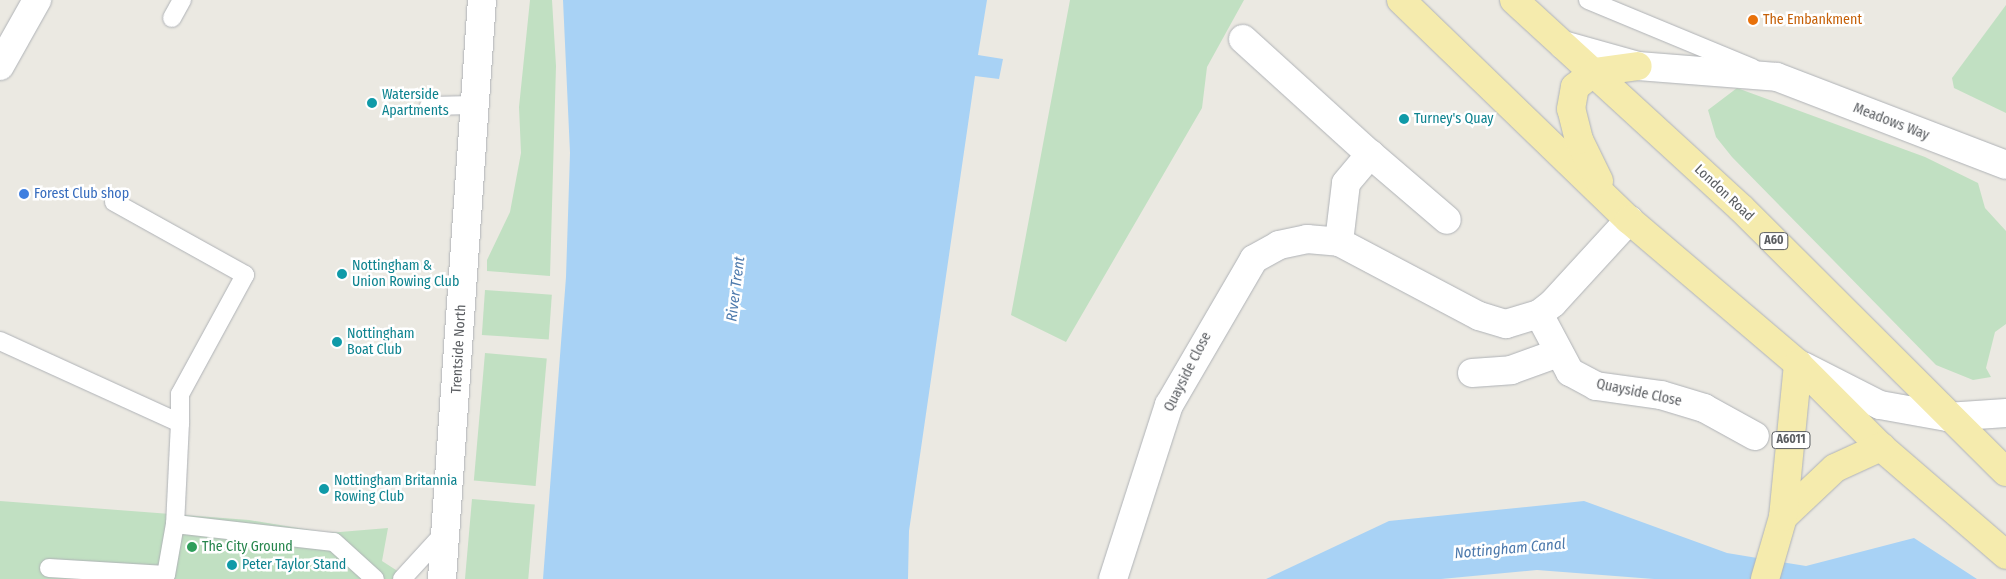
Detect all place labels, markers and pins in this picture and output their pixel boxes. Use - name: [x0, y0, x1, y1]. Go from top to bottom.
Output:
- place label: The Embankment: [1763, 12, 1862, 28]
- marker: The Embankment: [1747, 14, 1759, 26]
- place label: Waterside Apartments: [382, 87, 449, 120]
- marker: Waterside Apartments: [366, 97, 378, 109]
- place label: Turney's Quay: [1414, 111, 1494, 127]
- marker: Turney's Quay: [1398, 113, 1410, 125]
- place label: Forest Club shop: [34, 186, 129, 202]
- marker: Forest Club shop: [18, 188, 30, 200]
- place label: Nottingham & Union Rowing Club: [352, 258, 459, 290]
- marker: Nottingham & Union Rowing Club: [336, 268, 348, 280]
- place label: Nottingham Boat Club: [347, 326, 415, 358]
- marker: Nottingham Boat Club: [331, 336, 343, 348]
- place label: Nottingham Britannia Rowing Club: [334, 473, 457, 506]
- marker: Nottingham Britannia Rowing Club: [318, 483, 330, 495]
- place label: The City Ground: [202, 539, 293, 555]
- marker: The City Ground: [186, 541, 198, 553]
- place label: Peter Taylor Stand: [242, 557, 346, 573]
- marker: Peter Taylor Stand: [226, 559, 238, 571]

